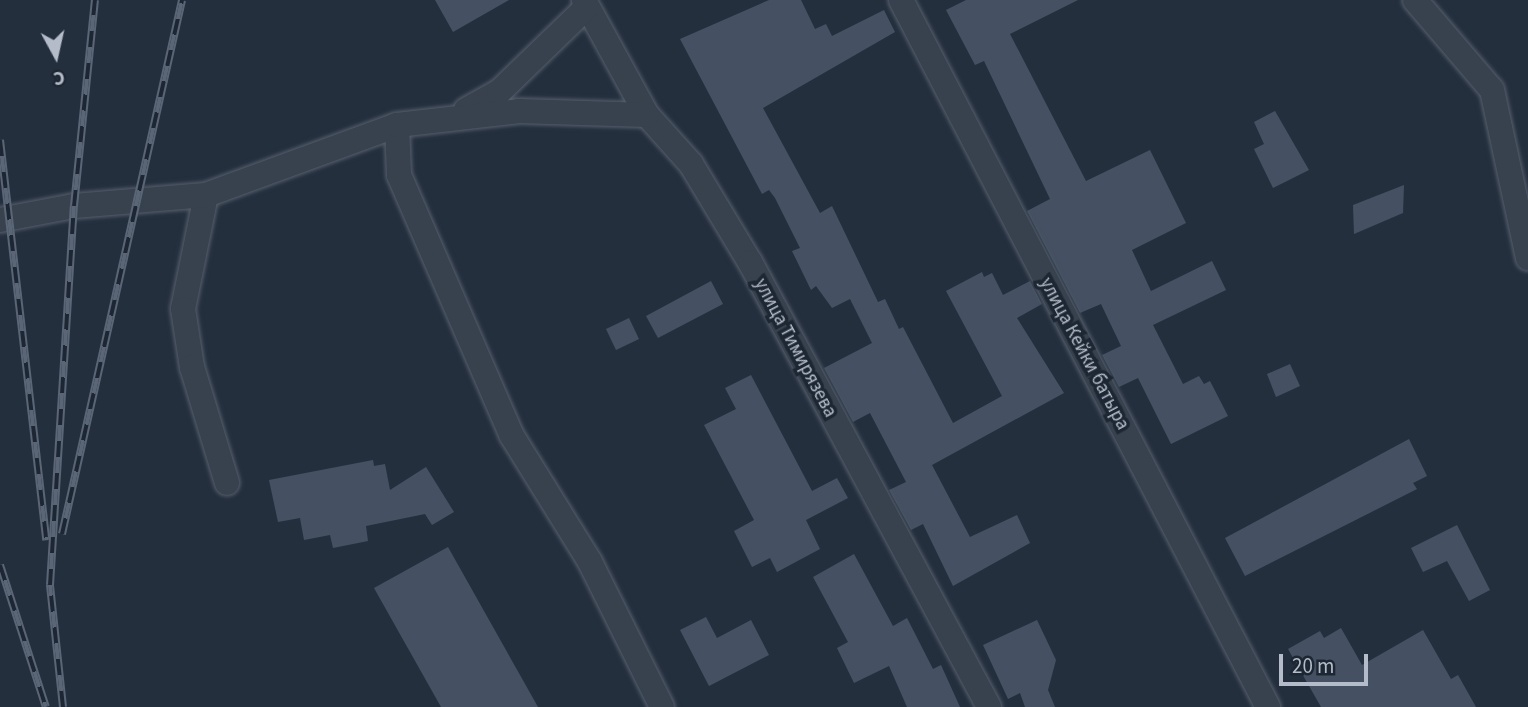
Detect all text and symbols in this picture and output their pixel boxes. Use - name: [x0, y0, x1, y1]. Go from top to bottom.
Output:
- north arrow: [21, 21, 91, 91]
- text: С: [52, 63, 66, 91]
- street label: улица Кейки батыра: [1034, 274, 1134, 434]
- street label: улица Тимирязева: [749, 275, 841, 421]
- scale bar: [1283, 640, 1372, 684]
- text: 20 m: [1292, 651, 1334, 681]

